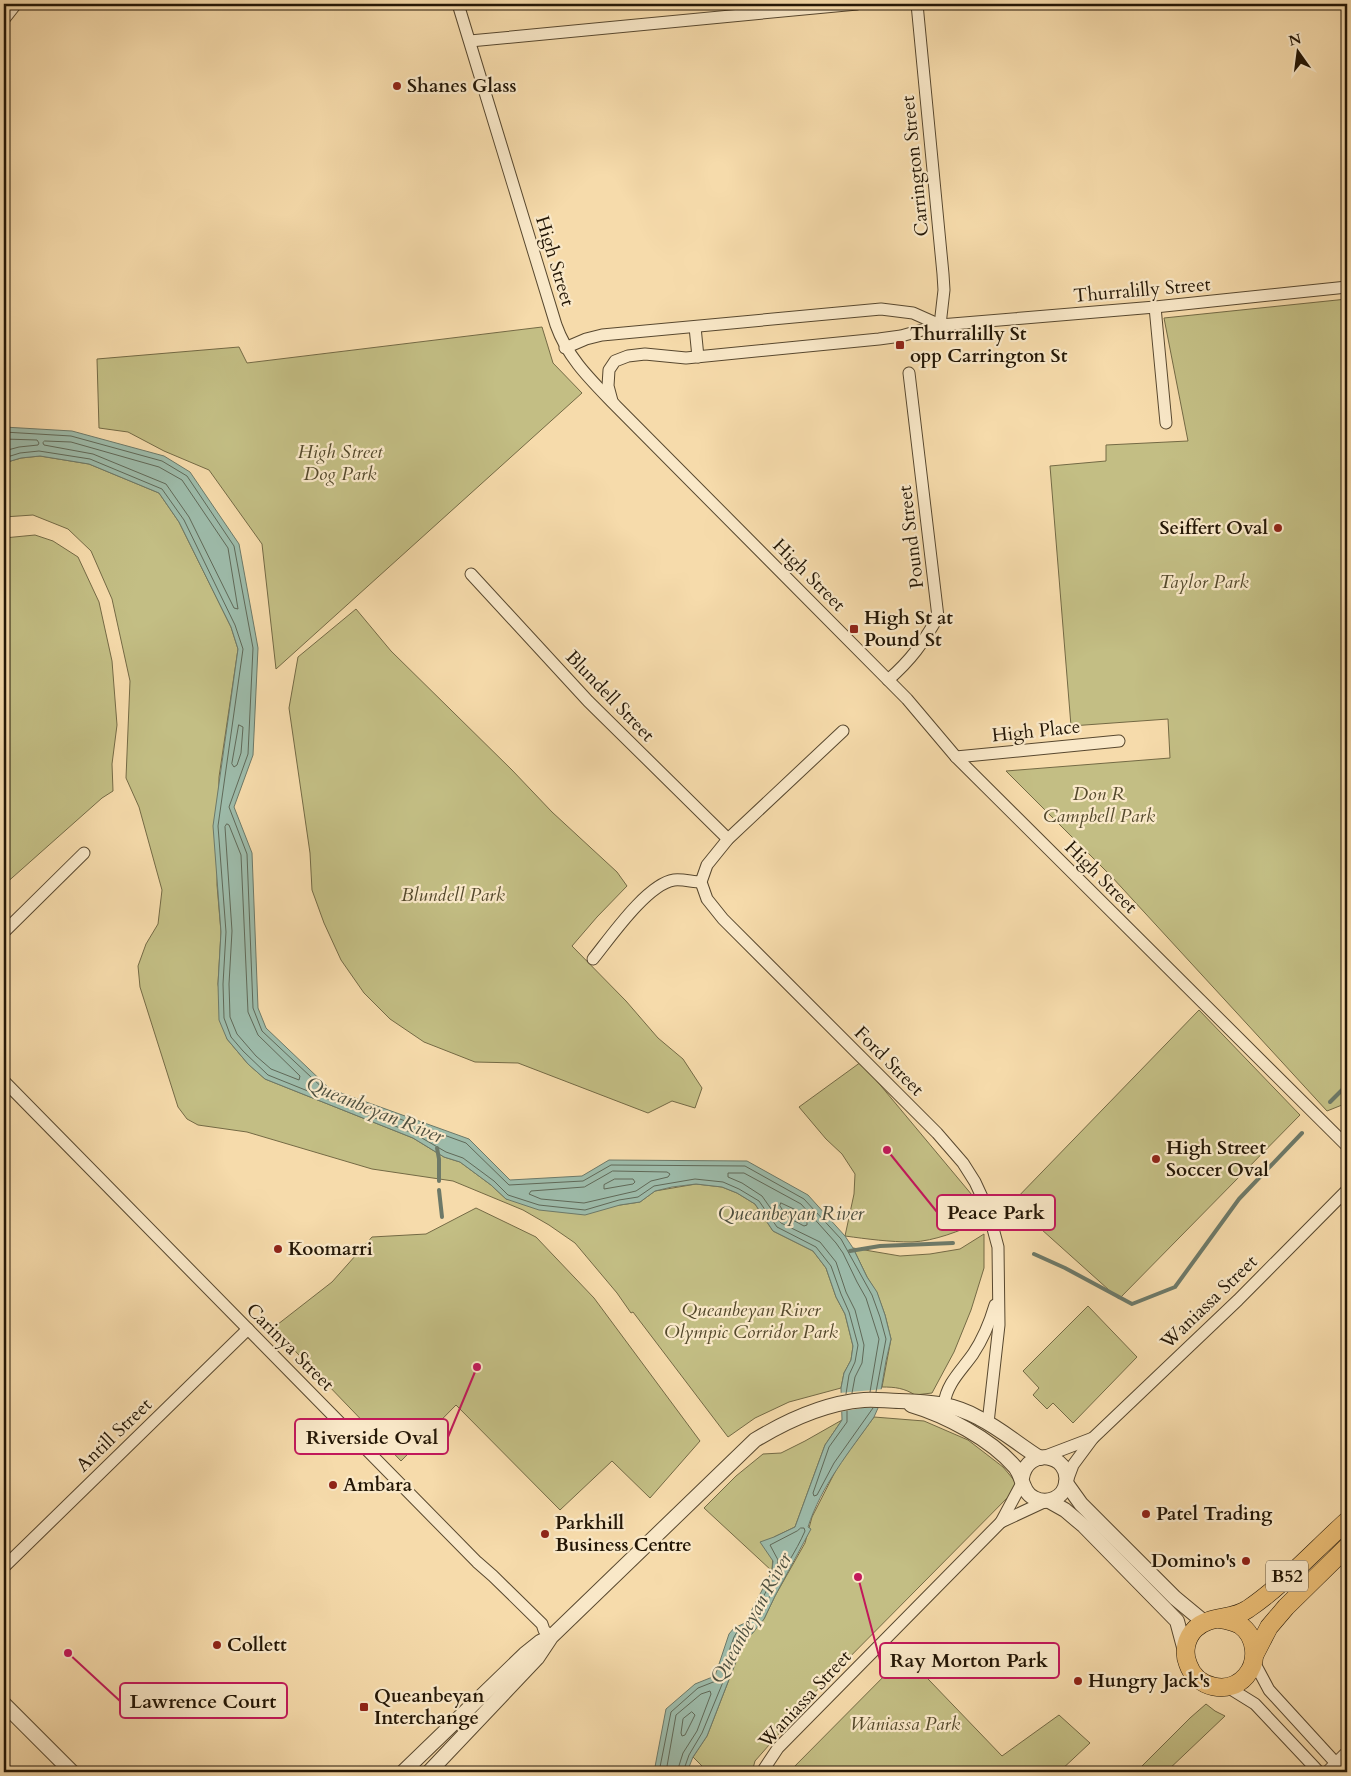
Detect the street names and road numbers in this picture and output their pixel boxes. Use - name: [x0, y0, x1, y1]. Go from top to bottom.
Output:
- street label: Carrington Street: [895, 94, 935, 238]
- street label: High Street: [529, 213, 581, 309]
- street label: Thurralilly Street: [1072, 271, 1212, 309]
- street label: Pound Street: [892, 484, 930, 590]
- street label: High Street: [767, 533, 851, 617]
- street label: Blundell Street: [560, 644, 660, 748]
- street label: High Place: [990, 713, 1082, 749]
- street label: High Street: [1059, 835, 1143, 919]
- street label: Ford Street: [848, 1020, 930, 1102]
- street label: Waniassa Street: [1154, 1249, 1263, 1356]
- street label: Carinya Street: [240, 1297, 340, 1397]
- street label: Antill Street: [70, 1392, 158, 1478]
- road number: B52: [1266, 1560, 1308, 1592]
- street label: Waniassa Street: [752, 1644, 857, 1754]

